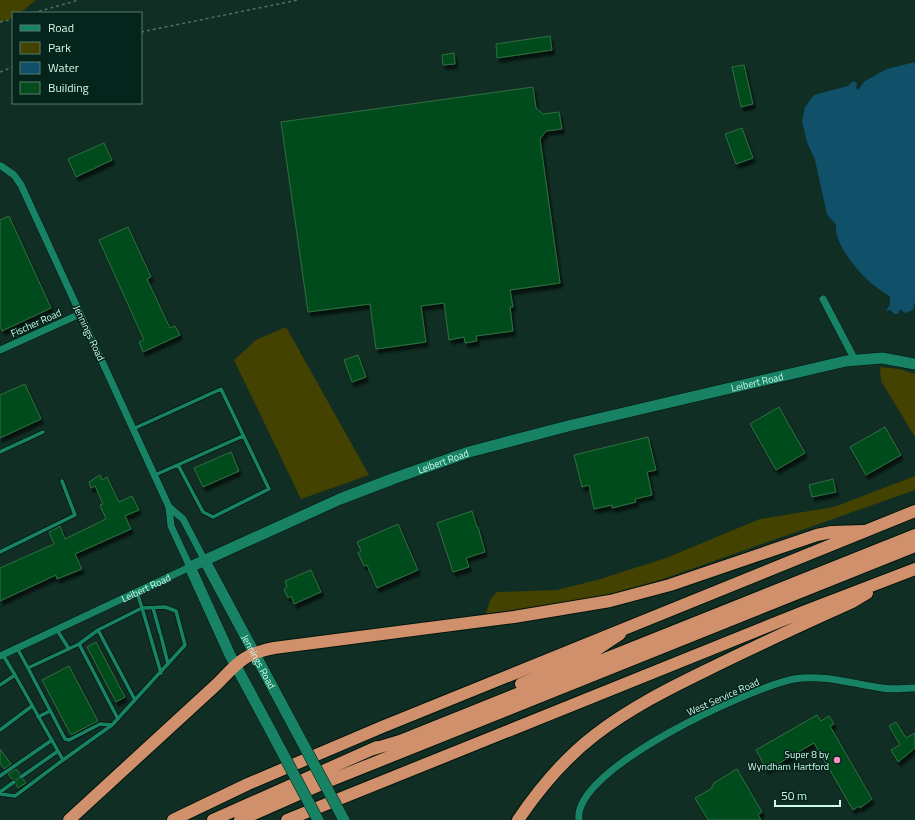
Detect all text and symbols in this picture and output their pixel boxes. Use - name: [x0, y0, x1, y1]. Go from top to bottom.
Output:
- legend: [12, 12, 142, 104]
- text: Road: [48, 18, 74, 37]
- text: Park: [48, 38, 71, 57]
- text: Water: [48, 58, 79, 77]
- text: Building: [48, 78, 89, 97]
- street label: Jennings Road: [70, 303, 108, 363]
- street label: Fischer Road: [8, 305, 64, 341]
- street label: Leibert Road: [729, 368, 785, 395]
- street label: Leibert Road: [415, 445, 471, 477]
- street label: Leibert Road: [119, 570, 173, 606]
- street label: Jennings Road: [238, 632, 280, 691]
- street label: West Service Road: [684, 674, 762, 720]
- place label: Super 8 by Wyndham Hartford: [748, 747, 829, 774]
- marker: Super 8 by Wyndham Hartford: [832, 755, 842, 765]
- scale bar: [775, 782, 840, 808]
- text: 50 m: [781, 786, 807, 805]

